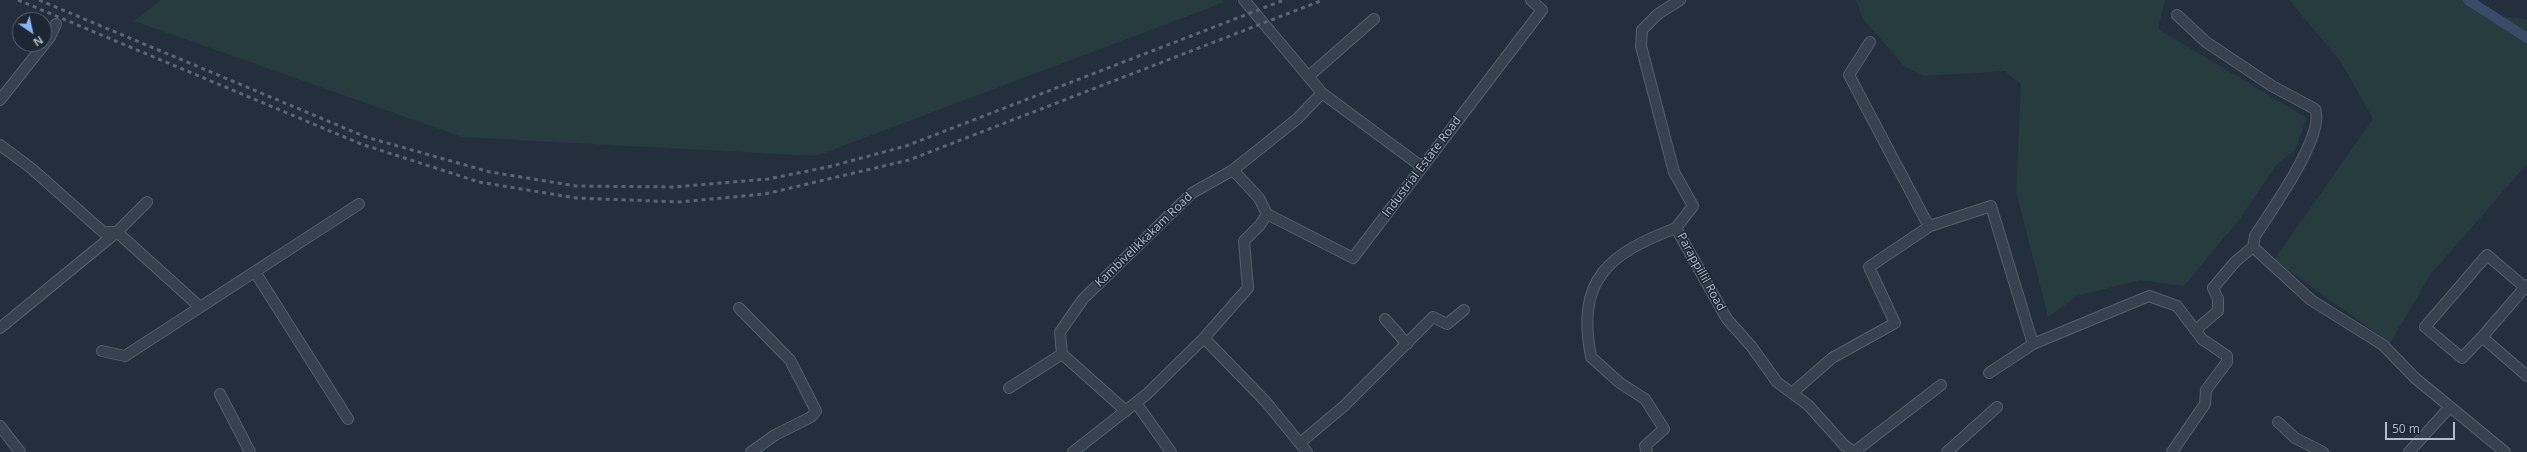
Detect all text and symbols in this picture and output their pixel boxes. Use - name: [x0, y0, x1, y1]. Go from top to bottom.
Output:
- north arrow: [12, 12, 52, 52]
- text: N: [31, 33, 46, 50]
- street label: Industrial Estate Road: [1379, 114, 1465, 220]
- street label: Kambivelikkakam Road: [1092, 190, 1196, 290]
- street label: Parappillil Road: [1674, 230, 1728, 314]
- scale bar: [2387, 414, 2457, 440]
- text: 50 m: [2392, 420, 2420, 437]

